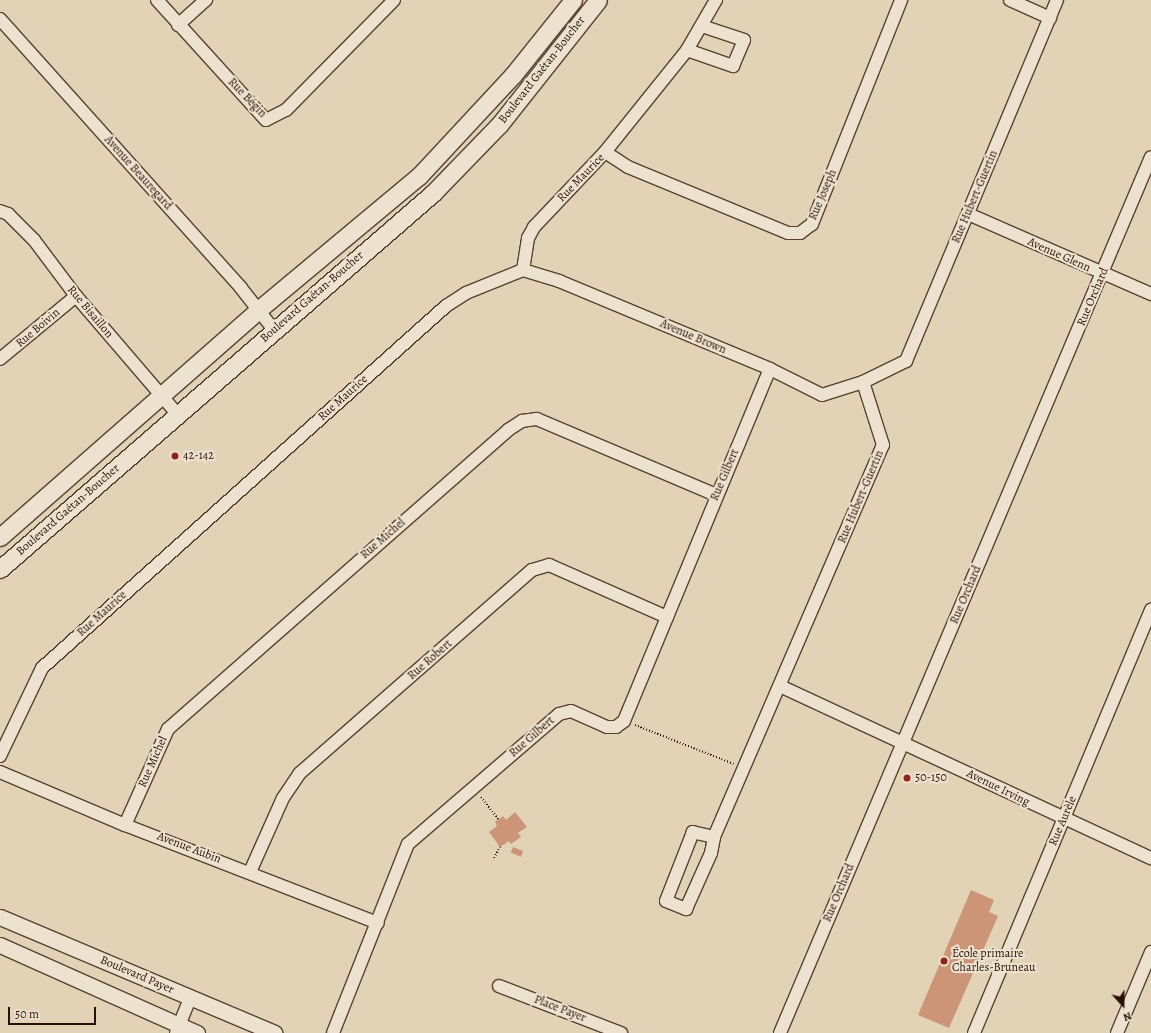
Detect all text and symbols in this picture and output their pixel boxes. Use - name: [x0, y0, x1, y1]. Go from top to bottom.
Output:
- street label: Boulevard Gaétan-Boucher: [496, 14, 588, 126]
- street label: Rue Bégin: [225, 75, 269, 121]
- street label: Avenue Beauregard: [101, 133, 175, 213]
- street label: Rue Hubert-Guertin: [949, 148, 1001, 246]
- street label: Rue Maurice: [554, 151, 608, 205]
- street label: Rue Joseph: [806, 168, 840, 222]
- street label: Avenue Glenn: [1025, 235, 1093, 275]
- street label: Boulevard Gaétan-Boucher: [257, 248, 367, 346]
- street label: Rue Orchard: [1074, 266, 1112, 328]
- street label: Rue Bisaillon: [64, 283, 116, 341]
- street label: Rue Boivin: [13, 305, 63, 351]
- street label: Avenue Brown: [658, 317, 728, 357]
- street label: Rue Maurice: [315, 372, 371, 424]
- street label: Rue Gilbert: [708, 447, 742, 503]
- street label: Rue Hubert-Guertin: [835, 448, 887, 546]
- place label: 42-142: [183, 449, 214, 463]
- marker: 42-142: [170, 451, 180, 461]
- street label: Boulevard Gaétan-Boucher: [13, 461, 123, 559]
- street label: Rue Michel: [358, 516, 408, 562]
- street label: Rue Orchard: [947, 564, 985, 626]
- street label: Rue Maurice: [74, 588, 130, 640]
- street label: Rue Robert: [405, 637, 455, 683]
- street label: Rue Gilbert: [506, 713, 558, 761]
- street label: Rue Michel: [135, 734, 171, 790]
- street label: Avenue Irving: [964, 767, 1032, 809]
- place label: 50-150: [915, 771, 947, 785]
- marker: 50-150: [902, 773, 912, 783]
- street label: Rue Aurèle: [1046, 794, 1080, 848]
- street label: Avenue Aubin: [155, 829, 223, 867]
- street label: Rue Orchard: [820, 862, 858, 924]
- place label: École primaire Charles-Bruneau: [952, 947, 1036, 975]
- street label: Boulevard Payer: [98, 953, 176, 997]
- marker: École primaire Charles-Bruneau: [939, 956, 949, 966]
- north arrow: [1103, 985, 1143, 1025]
- street label: Place Payer: [532, 992, 588, 1026]
- scale bar: [10, 999, 98, 1025]
- text: 50 m: [15, 1006, 39, 1022]
- text: N: [1121, 1008, 1134, 1025]

